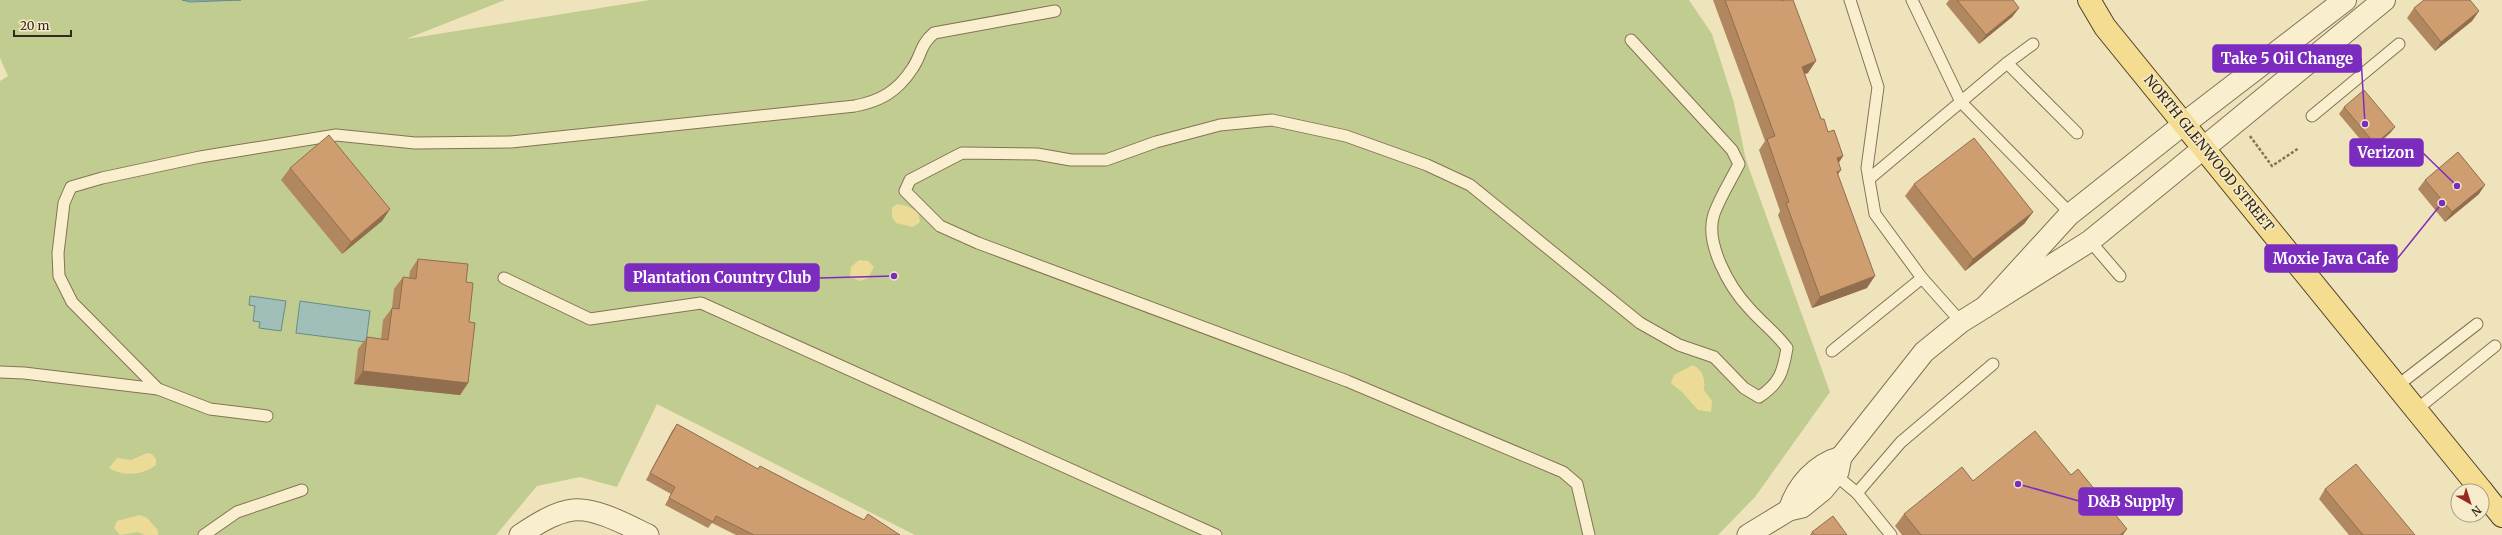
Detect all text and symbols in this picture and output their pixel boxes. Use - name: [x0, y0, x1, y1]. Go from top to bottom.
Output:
- scale bar: [14, 12, 71, 38]
- text: 20 m: [20, 18, 49, 33]
- callout: Take 5 Oil Change: [2213, 45, 2361, 72]
- text: Take 5 Oil Change: [2221, 49, 2353, 68]
- street label: NORTH GLENWOOD STREET: [2140, 71, 2278, 235]
- callout: Verizon: [2350, 139, 2423, 166]
- text: Verizon: [2357, 143, 2415, 162]
- callout: Moxie Java Cafe: [2265, 245, 2397, 272]
- text: Moxie Java Cafe: [2273, 249, 2389, 268]
- callout: Plantation Country Club: [625, 264, 819, 291]
- text: Plantation Country Club: [633, 268, 811, 287]
- north arrow: [2450, 483, 2490, 523]
- callout: D&B Supply: [2079, 488, 2182, 515]
- text: D&B Supply: [2087, 492, 2175, 511]
- text: N: [2468, 503, 2484, 519]

